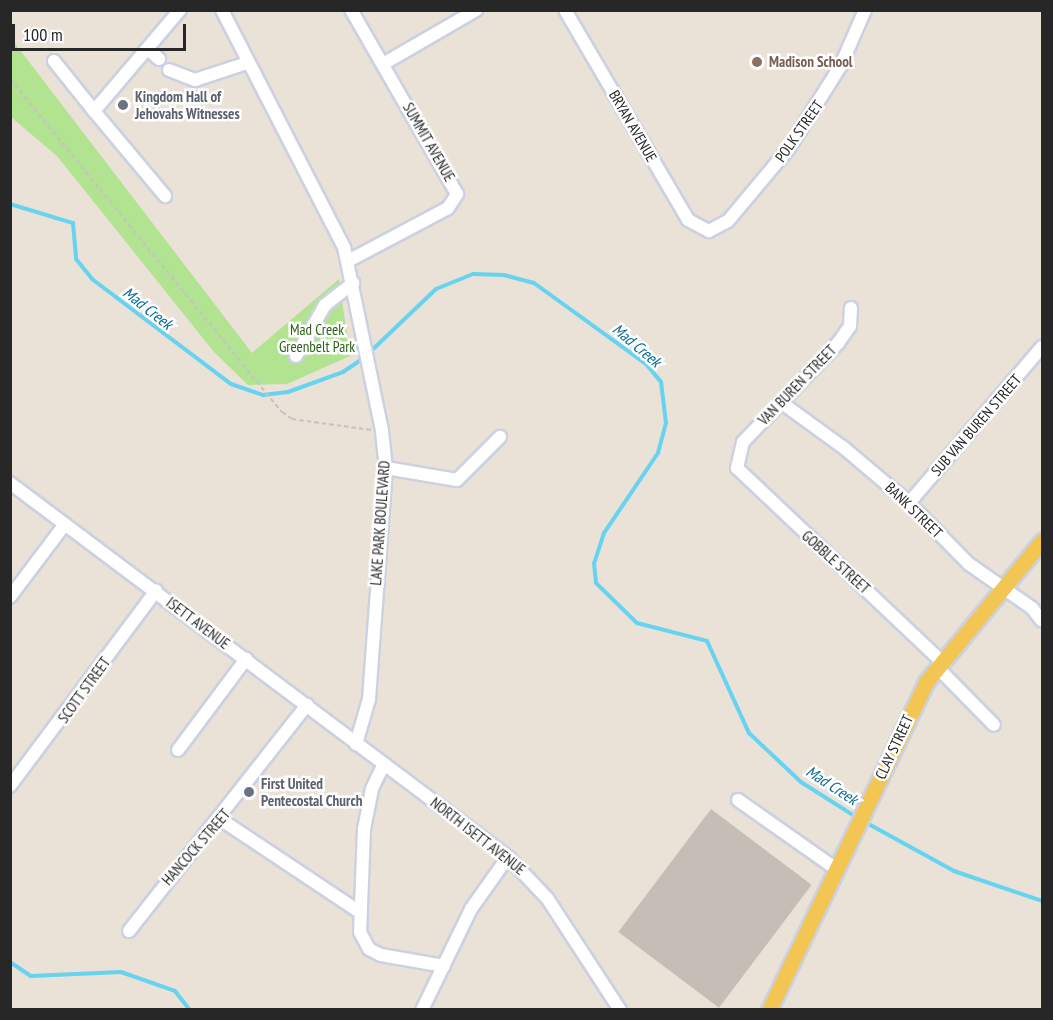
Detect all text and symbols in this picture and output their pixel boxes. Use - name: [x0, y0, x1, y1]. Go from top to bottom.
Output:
- scale bar: [15, 12, 189, 50]
- text: 100 m: [23, 23, 63, 46]
- place label: Madison School: [769, 53, 853, 71]
- marker: Madison School: [750, 55, 764, 69]
- place label: Kingdom Hall of Jehovahs Witnesses: [135, 87, 240, 122]
- street label: BRYAN AVENUE: [605, 87, 661, 165]
- street label: POLK STREET: [771, 97, 827, 165]
- marker: Kingdom Hall of Jehovahs Witnesses: [116, 98, 130, 112]
- street label: SUMMIT AVENUE: [399, 99, 459, 185]
- water label: Mad Creek: [119, 283, 177, 333]
- water label: Mad Creek: [609, 319, 665, 371]
- park label: Mad Creek Greenbelt Park: [279, 320, 355, 355]
- street label: VAN BUREN STREET: [754, 341, 840, 429]
- street label: SUB VAN BUREN STREET: [927, 370, 1025, 480]
- street label: LAKE PARK BOULEVARD: [367, 460, 393, 586]
- street label: BANK STREET: [882, 478, 946, 542]
- street label: GOBBLE STREET: [798, 527, 874, 597]
- street label: ISETT AVENUE: [162, 593, 234, 653]
- street label: SCOTT STREET: [54, 653, 114, 727]
- street label: CLAY STREET: [871, 712, 917, 782]
- water label: Mad Creek: [803, 761, 861, 809]
- place label: First United Pentecostal Church: [261, 774, 363, 809]
- marker: First United Pentecostal Church: [242, 785, 256, 799]
- street label: NORTH ISETT AVENUE: [427, 793, 529, 879]
- street label: HANCOCK STREET: [158, 805, 234, 889]

